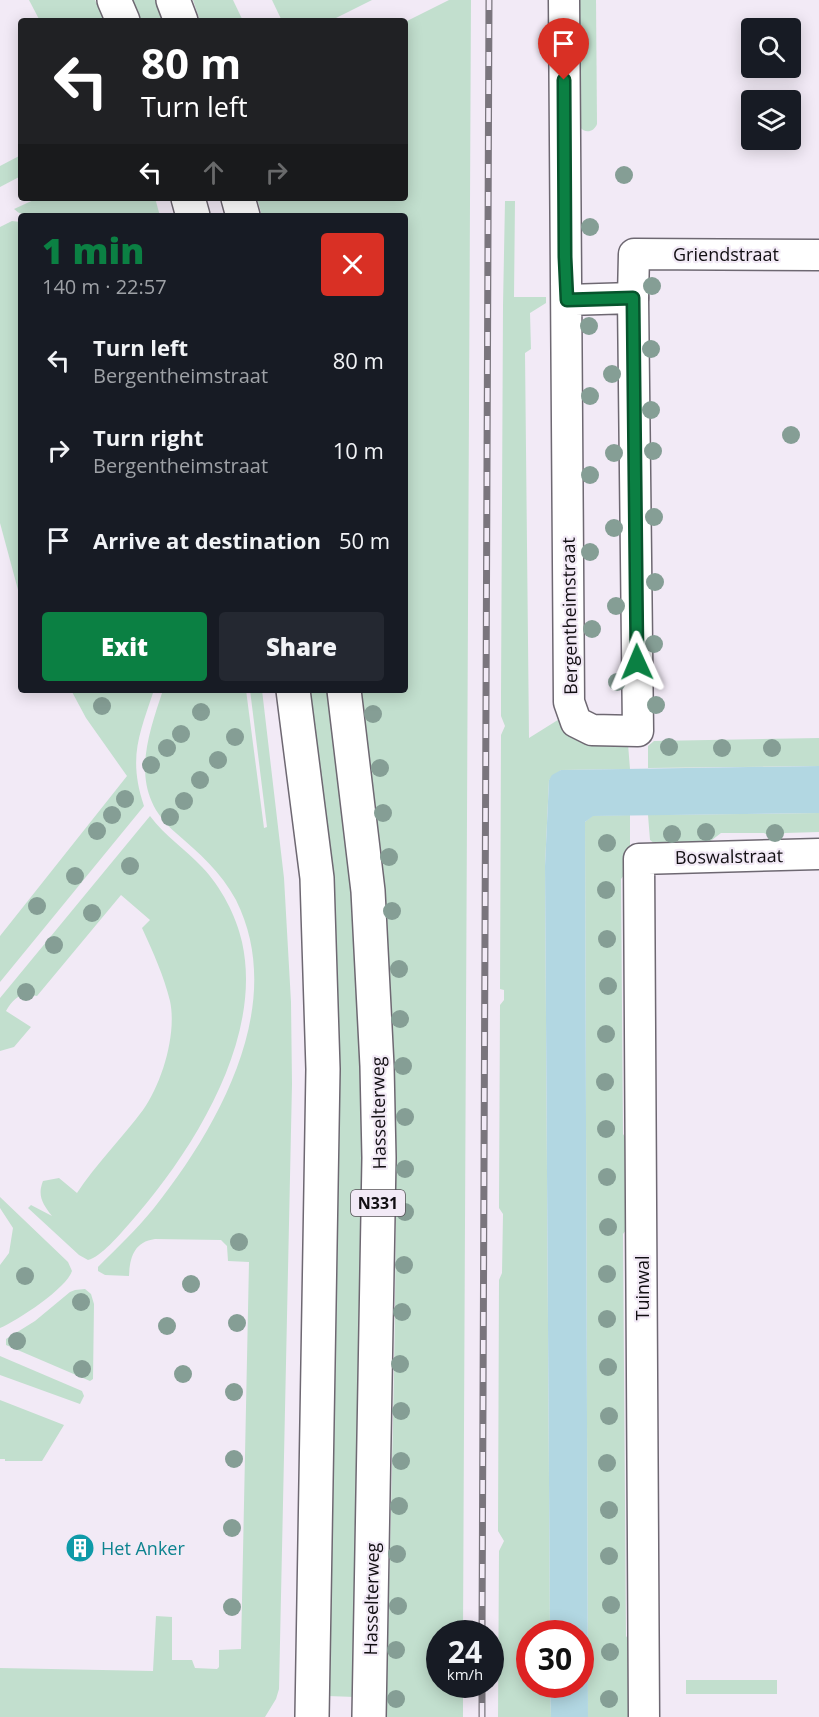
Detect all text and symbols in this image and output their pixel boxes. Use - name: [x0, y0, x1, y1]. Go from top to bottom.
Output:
- pin: [538, 18, 589, 80]
- map controls: [741, 18, 801, 150]
- button: search: [741, 18, 801, 78]
- icon: arrive: [547, 27, 580, 60]
- text: 80 m: [141, 34, 241, 91]
- icon: left: [42, 42, 120, 120]
- text: Turn left: [141, 88, 248, 125]
- button: layers: [741, 90, 801, 150]
- icon: left: [134, 156, 167, 189]
- icon: ahead: [197, 156, 230, 189]
- icon: right: [260, 156, 293, 189]
- text: 1 min: [42, 226, 144, 275]
- button: close: [321, 233, 384, 296]
- street label: Griendstraat: [673, 242, 779, 266]
- text: 140 m · 22:57: [42, 273, 167, 300]
- text: Turn left: [93, 332, 188, 362]
- icon: left: [42, 344, 75, 377]
- text: 80 m: [333, 345, 384, 375]
- text: Bergentheimstraat: [93, 362, 268, 389]
- text: Turn right: [93, 422, 204, 452]
- icon: right: [42, 434, 75, 467]
- text: 10 m: [333, 435, 384, 465]
- text: Bergentheimstraat: [93, 452, 268, 479]
- icon: arrive: [42, 524, 75, 557]
- text: Arrive at destination: [93, 525, 321, 555]
- text: 50 m: [339, 525, 390, 555]
- street label: Bergentheimstraat: [556, 537, 582, 695]
- button: Exit: [42, 612, 207, 681]
- button: Share: [219, 612, 384, 681]
- position arrow: [605, 630, 669, 694]
- street label: Boswalstraat: [675, 843, 783, 869]
- street label: Hasselterweg: [365, 1056, 391, 1170]
- road number: N331: [351, 1190, 405, 1216]
- street label: Tuinwal: [630, 1255, 654, 1321]
- building icon: Het Anker: [64, 1532, 96, 1564]
- place label: Het Anker: [101, 1536, 185, 1560]
- street label: Hasselterweg: [358, 1542, 384, 1656]
- speed limit sign: 30: [516, 1620, 594, 1698]
- text: 24: [448, 1631, 482, 1672]
- text: km/h: [447, 1664, 483, 1684]

